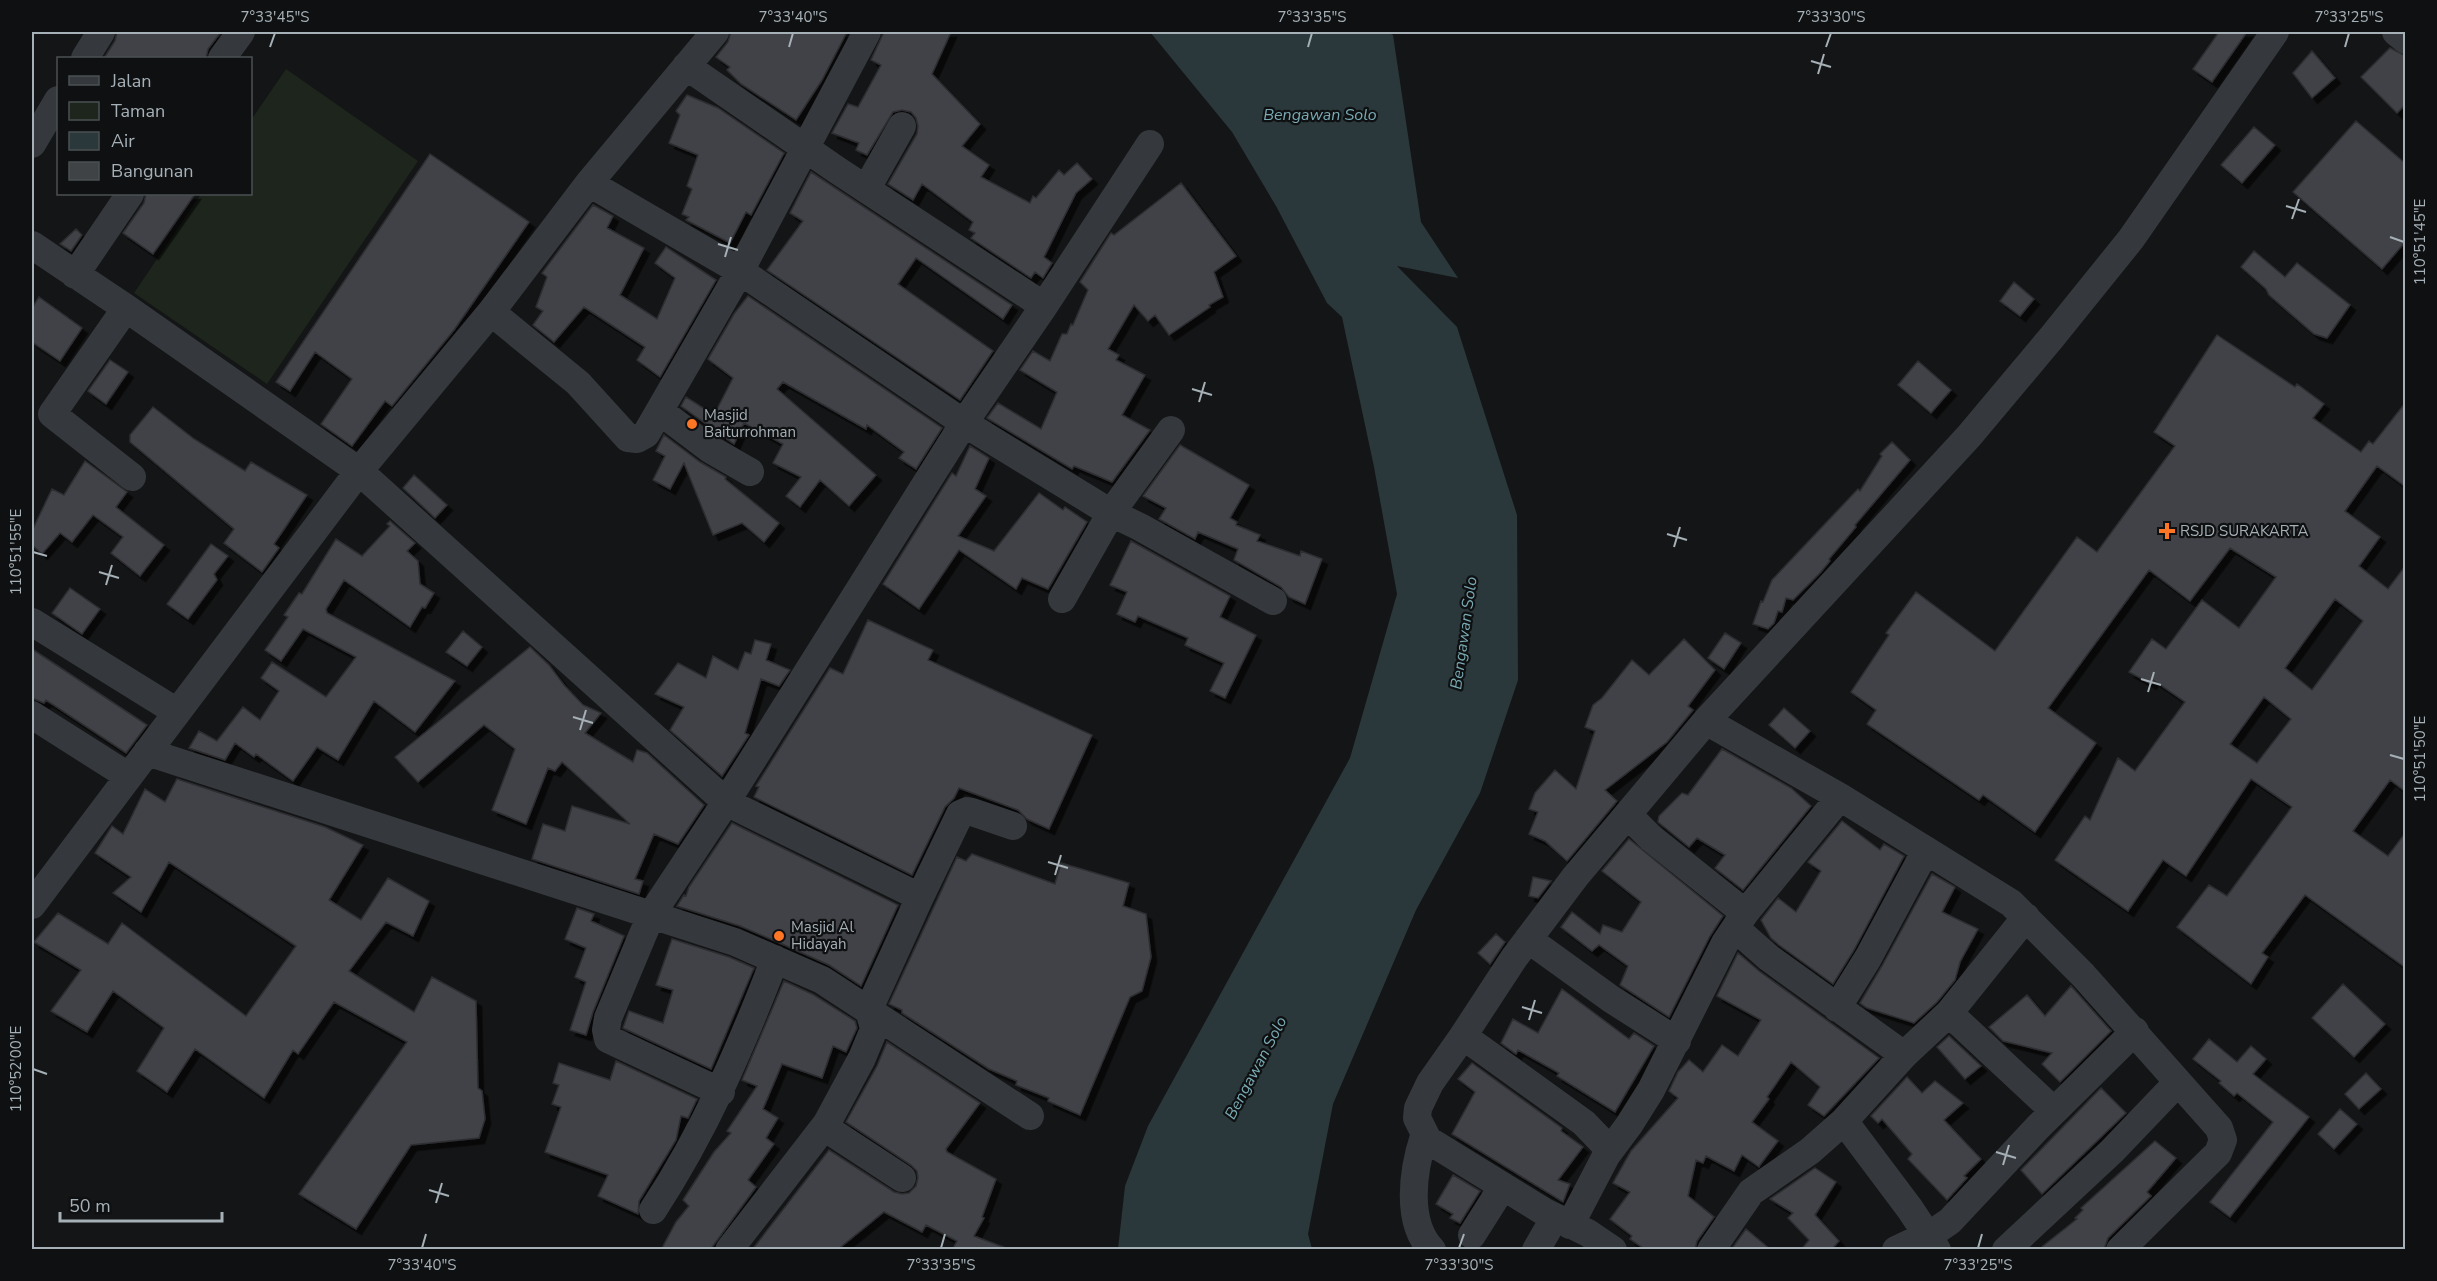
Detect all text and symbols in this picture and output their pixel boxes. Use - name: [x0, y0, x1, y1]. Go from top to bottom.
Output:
- text: 7°33'45"S: [241, 7, 309, 27]
- text: 7°33'40"S: [759, 7, 827, 27]
- text: 7°33'35"S: [1278, 7, 1346, 27]
- text: 7°33'30"S: [1797, 7, 1865, 27]
- text: 7°33'25"S: [2315, 7, 2383, 27]
- legend: [57, 57, 252, 195]
- text: Jalan: [110, 69, 151, 93]
- text: Taman: [111, 99, 165, 123]
- water label: Bengawan Solo: [1263, 104, 1377, 126]
- text: Air: [111, 129, 135, 153]
- text: Bangunan: [111, 159, 194, 183]
- text: 110°51'45"E: [2410, 199, 2430, 285]
- place label: Masjid Baiturrohman: [704, 405, 796, 442]
- marker: Masjid Baiturrohman: [685, 417, 699, 431]
- text: 110°51'55"E: [6, 509, 26, 595]
- place label: RSJD SURAKARTA: [2180, 521, 2308, 541]
- marker: RSJD SURAKARTA: [2158, 522, 2176, 540]
- water label: Bengawan Solo: [1445, 575, 1483, 691]
- text: 110°51'50"E: [2410, 716, 2430, 802]
- place label: Masjid Al Hidayah: [791, 917, 855, 954]
- marker: Masjid Al Hidayah: [772, 929, 786, 943]
- water label: Bengawan Solo: [1220, 1013, 1292, 1123]
- text: 110°52'00"E: [6, 1026, 26, 1112]
- scale bar: [60, 1185, 222, 1223]
- text: 50 m: [69, 1194, 111, 1218]
- text: 7°33'40"S: [388, 1255, 456, 1275]
- text: 7°33'35"S: [907, 1255, 975, 1275]
- text: 7°33'30"S: [1425, 1255, 1493, 1275]
- text: 7°33'25"S: [1944, 1255, 2012, 1275]

